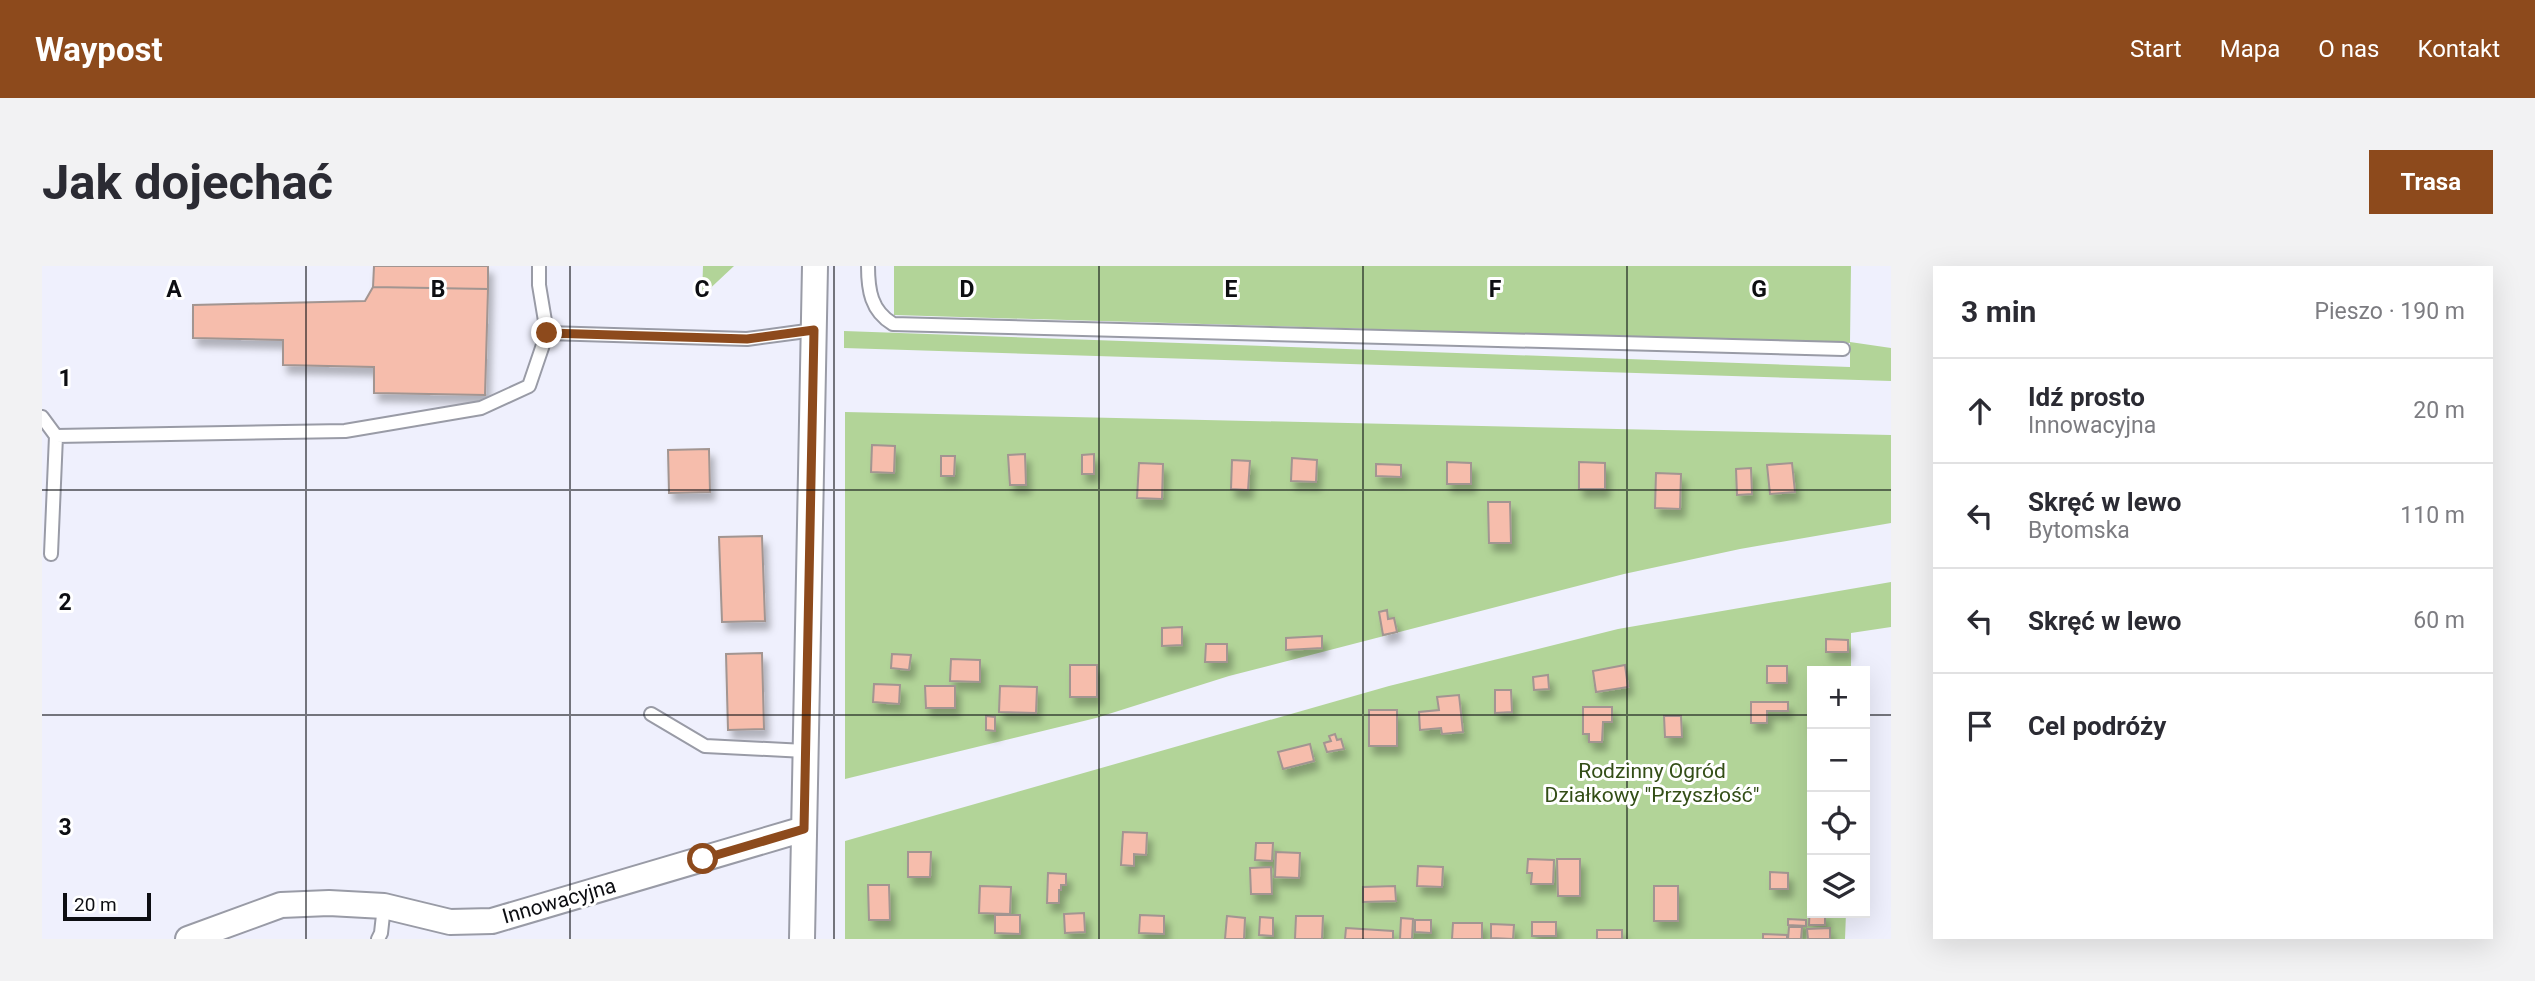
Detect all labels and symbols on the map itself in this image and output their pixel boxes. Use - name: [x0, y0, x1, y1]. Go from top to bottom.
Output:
- text: A: [166, 276, 182, 303]
- text: B: [431, 276, 445, 303]
- text: C: [694, 276, 710, 303]
- text: D: [960, 276, 974, 303]
- text: E: [1225, 276, 1238, 303]
- text: F: [1489, 276, 1502, 303]
- text: G: [1751, 276, 1767, 303]
- route end: [531, 317, 562, 348]
- text: 1: [58, 365, 72, 392]
- text: 2: [58, 589, 72, 616]
- park label: Rodzinny Ogród Działkowy "Przyszłość": [1545, 759, 1759, 807]
- text: 3: [58, 814, 72, 841]
- route start: [687, 843, 718, 874]
- street label: Innowacyjna: [499, 873, 619, 929]
- scale bar: [63, 890, 150, 922]

